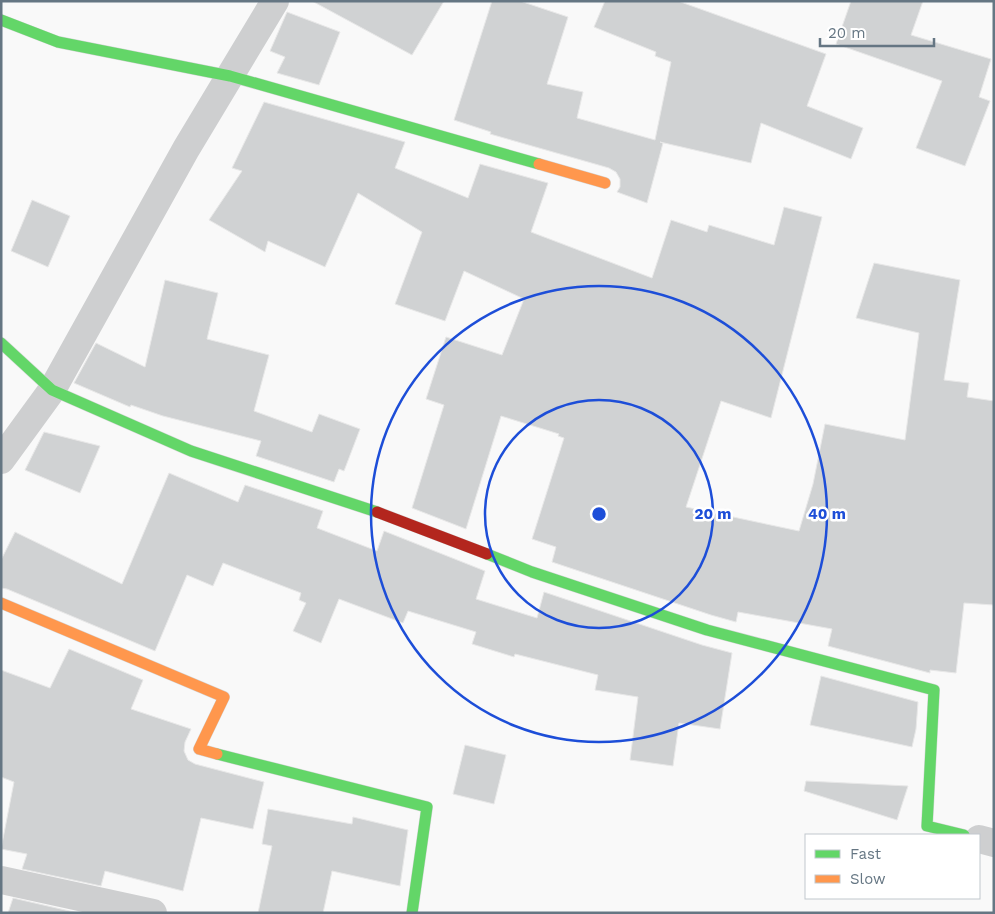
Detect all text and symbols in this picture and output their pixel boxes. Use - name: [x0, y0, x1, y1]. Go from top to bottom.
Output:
- scale bar: [820, 15, 934, 47]
- text: 20 m: [828, 24, 866, 42]
- centre of rings: [590, 505, 608, 523]
- text: 20 m: [694, 505, 732, 523]
- text: 40 m: [808, 505, 846, 523]
- legend: [805, 834, 980, 899]
- text: Fast: [850, 845, 882, 863]
- text: Slow: [850, 870, 886, 888]

